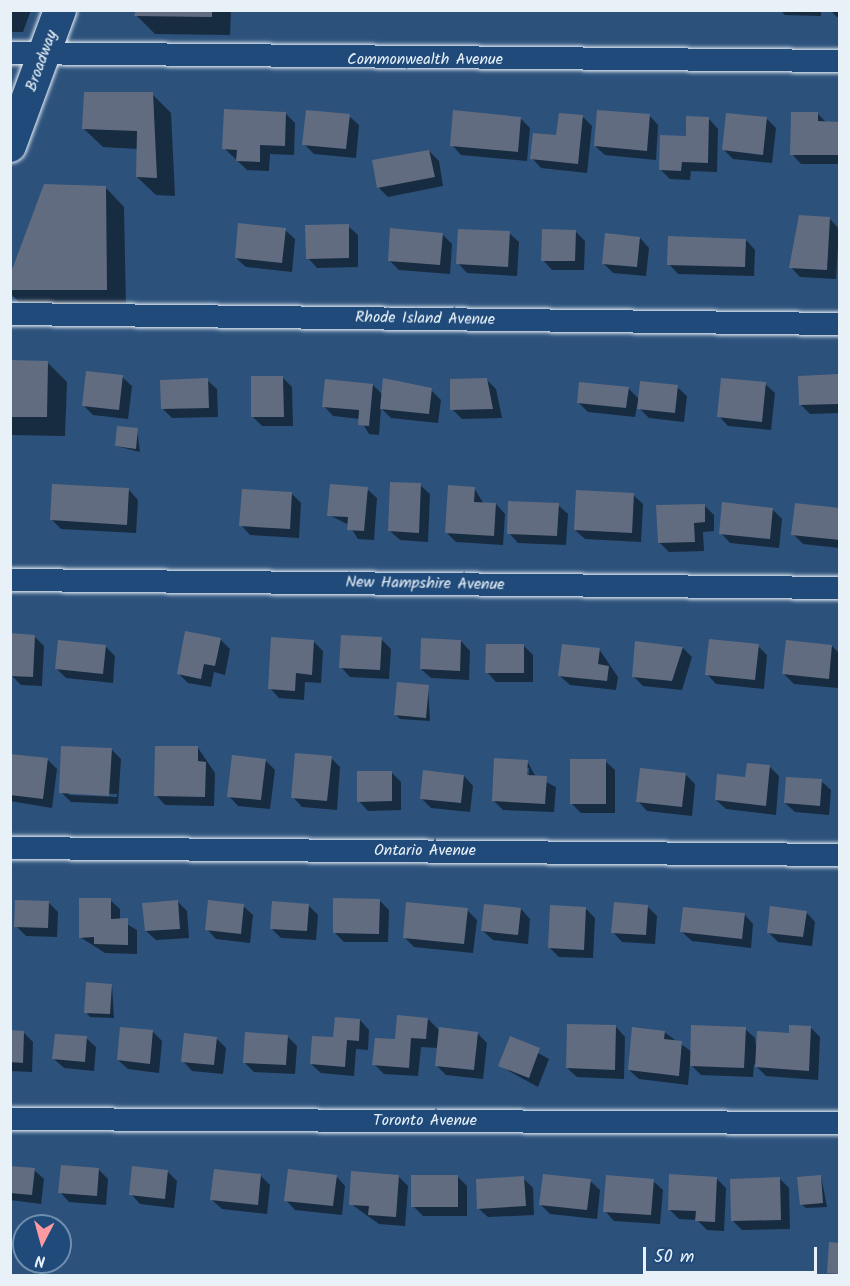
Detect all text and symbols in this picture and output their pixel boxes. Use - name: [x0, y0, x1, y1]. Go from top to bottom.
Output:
- street label: Broadway: [22, 28, 62, 94]
- street label: Commonwealth Avenue: [347, 50, 503, 70]
- street label: Rhode Island Avenue: [355, 308, 495, 330]
- street label: New Hampshire Avenue: [345, 573, 505, 595]
- street label: Ontario Avenue: [374, 841, 476, 861]
- street label: Toronto Avenue: [373, 1111, 477, 1131]
- north arrow: [12, 1214, 72, 1274]
- scale bar: [646, 1235, 820, 1273]
- text: 50 m: [654, 1243, 694, 1272]
- text: N: [34, 1247, 47, 1273]

